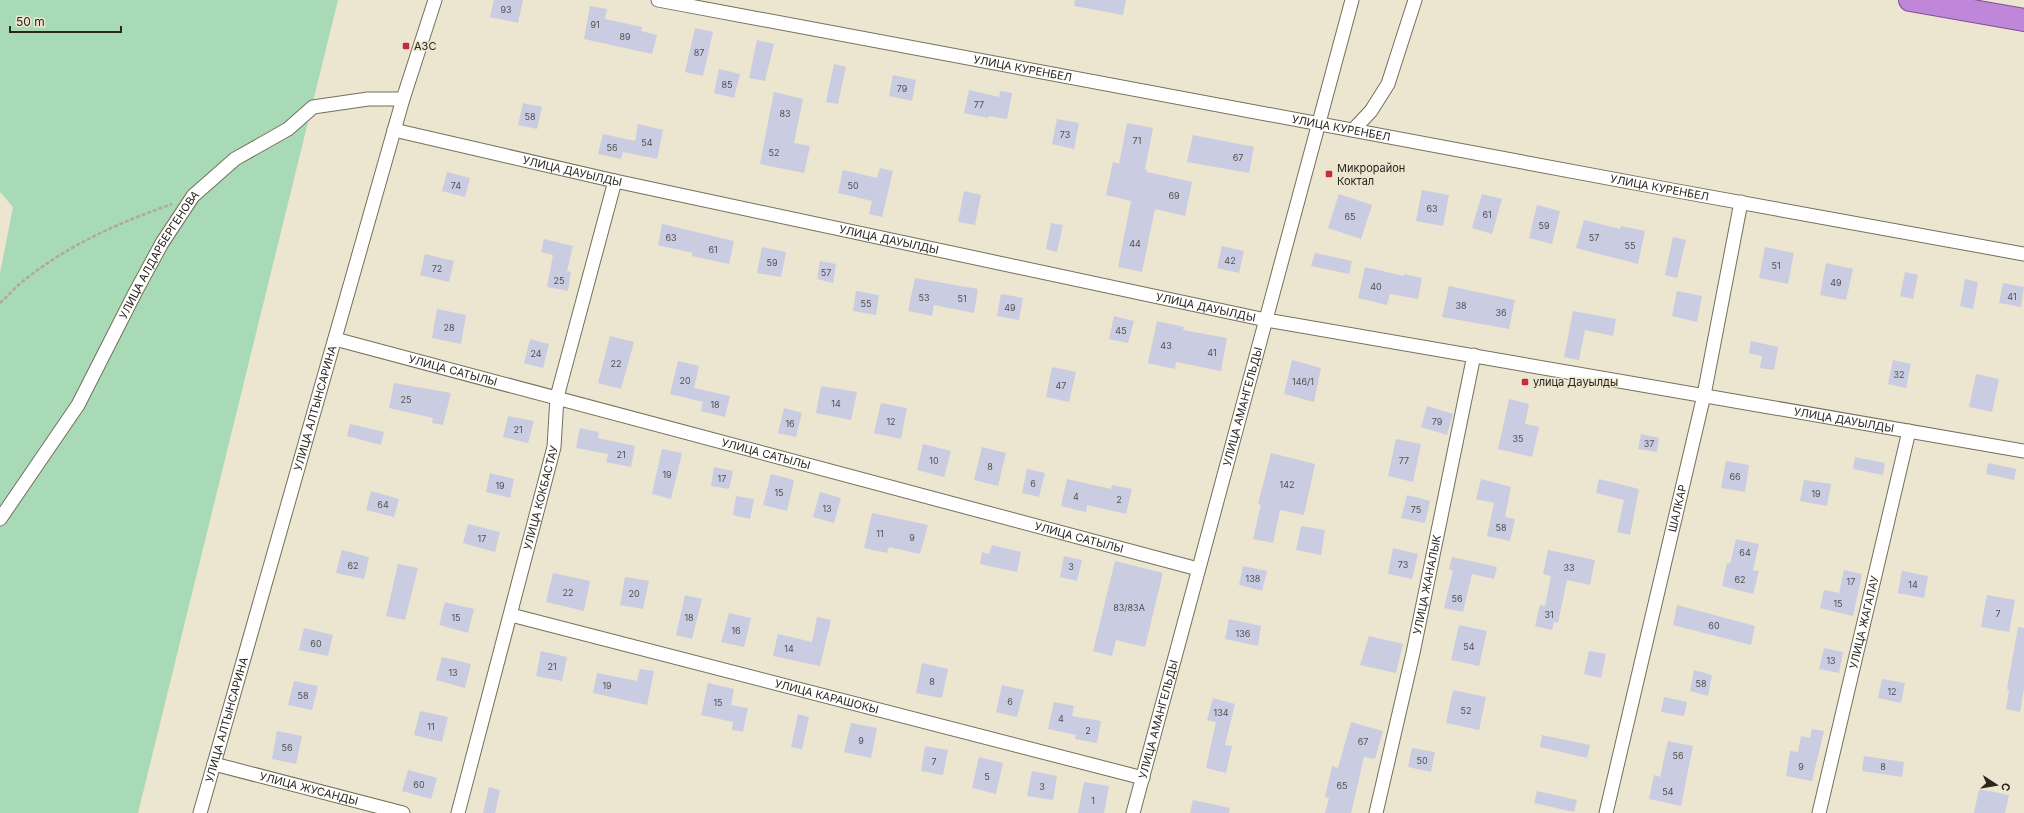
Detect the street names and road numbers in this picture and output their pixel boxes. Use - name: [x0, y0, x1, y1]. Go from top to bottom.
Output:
- street label: УЛИЦА КУРЕНБЕЛ: [972, 52, 1073, 84]
- street label: УЛИЦА КУРЕНБЕЛ: [1291, 112, 1392, 144]
- street label: УЛИЦА ДАУЫЛДЫ: [521, 153, 623, 189]
- street label: УЛИЦА КУРЕНБЕЛ: [1609, 172, 1710, 204]
- street label: УЛИЦА АЛДАРБЕРГЕНОВА: [116, 187, 202, 321]
- street label: УЛИЦА ДАУЫЛДЫ: [838, 222, 940, 257]
- street label: УЛИЦА ДАУЫЛДЫ: [1155, 290, 1257, 325]
- street label: УЛИЦА АЛТЫНСАРИНА: [291, 343, 340, 472]
- street label: УЛИЦА АМАНГЕЛЬДЫ: [1220, 346, 1265, 467]
- street label: УЛИЦА САТЫЛЫ: [407, 352, 499, 389]
- street label: УЛИЦА ДАУЫЛДЫ: [1793, 404, 1895, 435]
- street label: УЛИЦА САТЫЛЫ: [720, 435, 812, 472]
- street label: УЛИЦА КОКБАСТАУ: [520, 444, 561, 551]
- street label: ШАЛКАР: [1665, 483, 1690, 533]
- street label: УЛИЦА САТЫЛЫ: [1033, 519, 1125, 556]
- street label: УЛИЦА ЖАНАЛЫК: [1410, 533, 1444, 636]
- street label: УЛИЦА ЖАГАЛАУ: [1846, 574, 1882, 670]
- street label: УЛИЦА АЛТЫНСАРИНА: [202, 655, 251, 784]
- street label: УЛИЦА АМАНГЕЛЬДЫ: [1136, 658, 1181, 780]
- street label: УЛИЦА КАРАШОКЫ: [773, 676, 880, 717]
- street label: УЛИЦА ЖУСАНДЫ: [258, 769, 360, 808]

